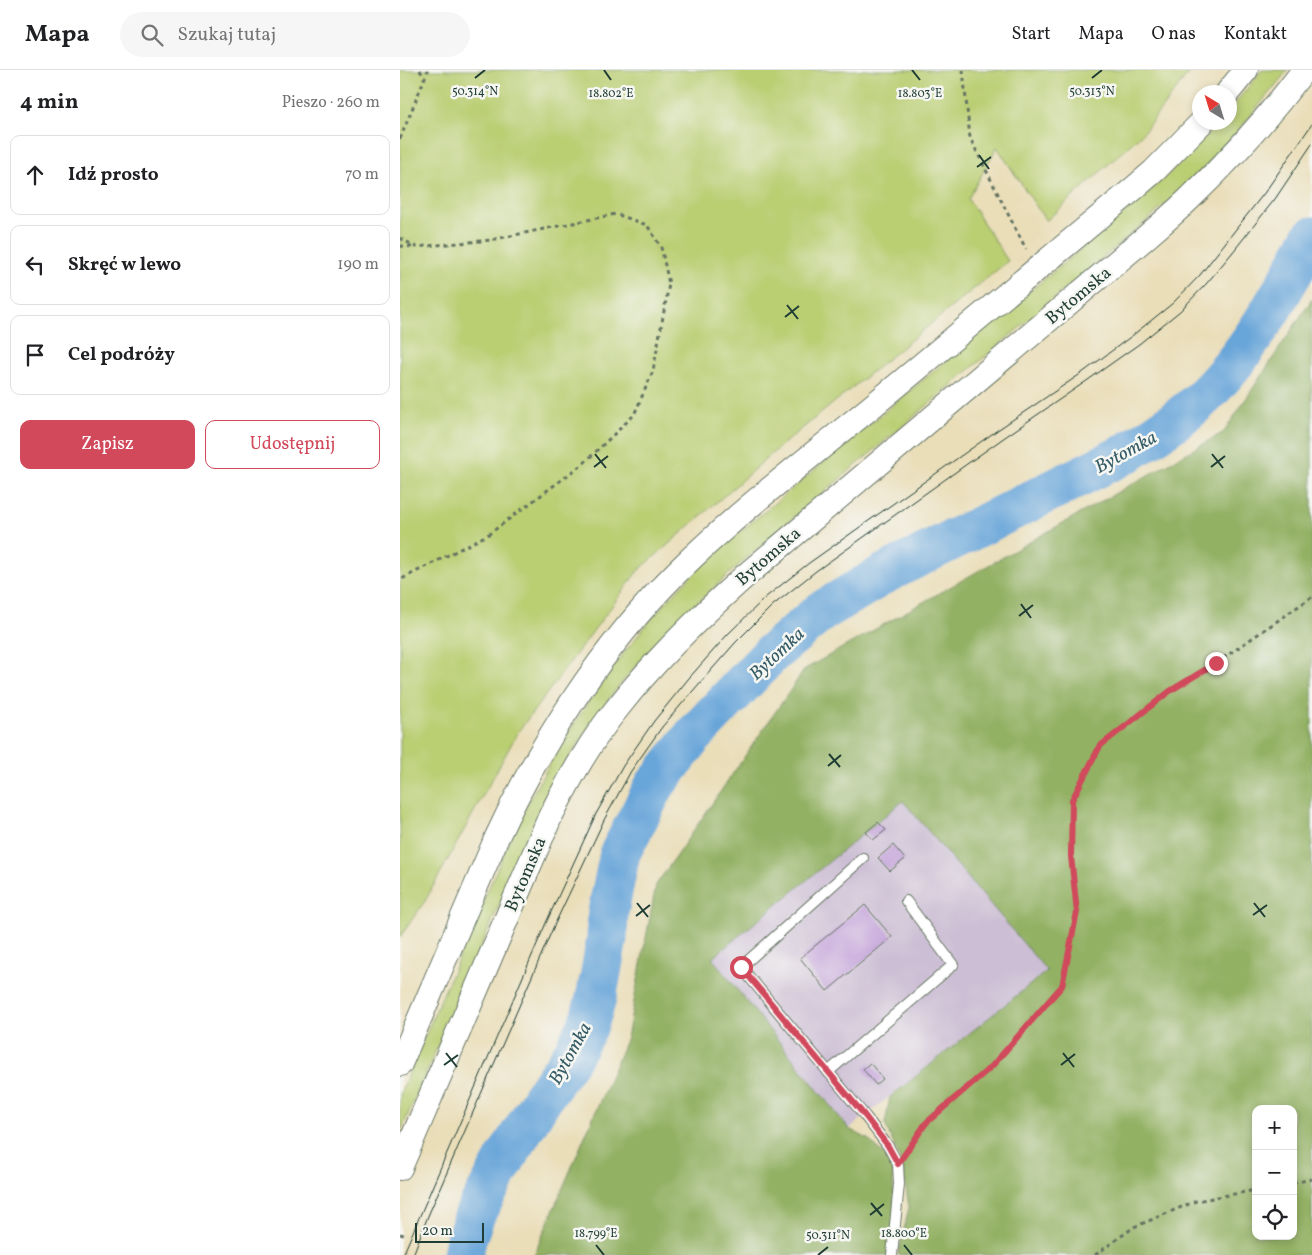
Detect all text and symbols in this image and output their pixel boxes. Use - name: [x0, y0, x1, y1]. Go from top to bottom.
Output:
- search box: [120, 12, 470, 57]
- text: Mapa: [25, 18, 90, 52]
- icon: search: [138, 21, 166, 49]
- text: Szukaj tutaj: [178, 22, 276, 48]
- text: Start: [1012, 22, 1051, 47]
- text: Mapa: [1079, 22, 1124, 47]
- text: O nas: [1152, 22, 1196, 47]
- text: Kontakt: [1224, 22, 1287, 47]
- text: 50.314°N: [452, 84, 498, 100]
- text: 50.313°N: [1069, 84, 1115, 100]
- north arrow: [1192, 85, 1237, 130]
- text: 18.802°E: [589, 86, 633, 102]
- text: 18.803°E: [898, 86, 942, 102]
- text: 4 min: [20, 88, 79, 117]
- text: Pieszo · 260 m: [282, 92, 380, 114]
- icon: ahead: [21, 161, 49, 189]
- text: Idź prosto: [68, 162, 159, 188]
- text: 70 m: [345, 164, 379, 186]
- icon: left: [21, 251, 49, 279]
- text: Skręć w lewo: [68, 252, 181, 278]
- text: 190 m: [337, 254, 379, 276]
- street label: Bytomska: [1041, 261, 1117, 331]
- icon: arrive: [21, 341, 49, 369]
- text: Cel podróży: [68, 342, 175, 368]
- button: Zapisz: [20, 420, 195, 469]
- button: Udostępnij: [205, 420, 380, 469]
- water label: Bytomka: [1090, 425, 1162, 480]
- street label: Bytomska: [731, 522, 807, 593]
- water label: Bytomka: [744, 622, 811, 687]
- route end: [1205, 652, 1228, 675]
- street label: Bytomska: [499, 833, 553, 916]
- route start: [730, 956, 753, 979]
- water label: Bytomka: [543, 1018, 598, 1090]
- map controls: [1252, 1105, 1297, 1240]
- button: +: [1252, 1105, 1297, 1150]
- button: −: [1252, 1150, 1297, 1195]
- button: locate: [1252, 1195, 1297, 1240]
- scale bar: [415, 1220, 484, 1243]
- text: 20 m: [422, 1222, 453, 1241]
- text: 18.799°E: [574, 1226, 618, 1242]
- text: 18.800°E: [881, 1226, 927, 1242]
- text: 50.311°N: [806, 1228, 850, 1244]

